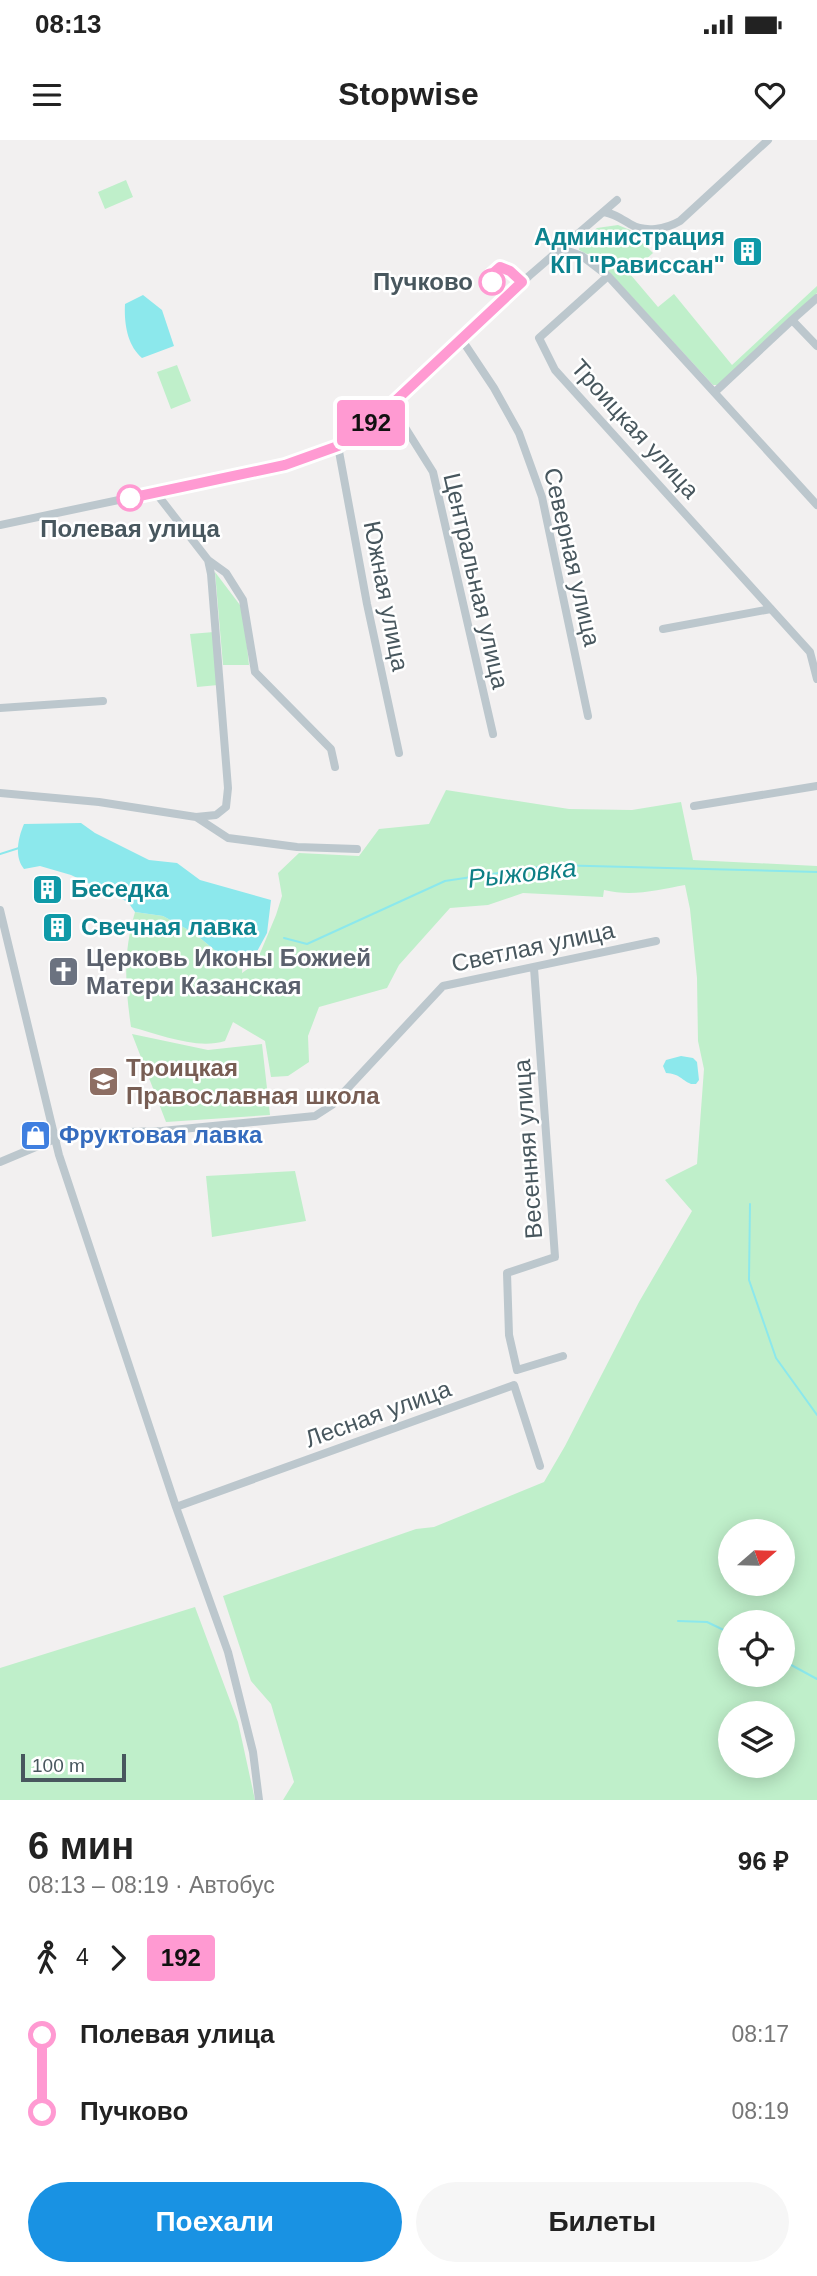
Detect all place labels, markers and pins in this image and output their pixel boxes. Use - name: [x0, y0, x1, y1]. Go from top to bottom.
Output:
- place label: Администрация КП "Рависсан": [534, 223, 725, 278]
- building icon: Администрация КП "Рависсан": [731, 234, 765, 268]
- place label: Пучково: [373, 268, 473, 295]
- marker: Пучково: [479, 269, 505, 295]
- marker: Полевая улица: [117, 485, 143, 511]
- place label: Полевая улица: [40, 515, 220, 542]
- building icon: Беседка: [31, 872, 65, 906]
- place label: Беседка: [71, 875, 169, 902]
- building icon: Свечная лавка: [41, 910, 75, 944]
- place label: Свечная лавка: [81, 913, 257, 940]
- place label: Церковь Иконы Божией Матери Казанская: [86, 944, 371, 999]
- church icon: Церковь Иконы Божией Матери Казанская: [46, 955, 80, 989]
- place label: Троицкая Православная школа: [126, 1054, 380, 1109]
- school or university icon: Троицкая Православная школа: [86, 1065, 120, 1099]
- shop icon: Фруктовая лавка: [19, 1118, 53, 1152]
- place label: Фруктовая лавка: [59, 1121, 263, 1148]

